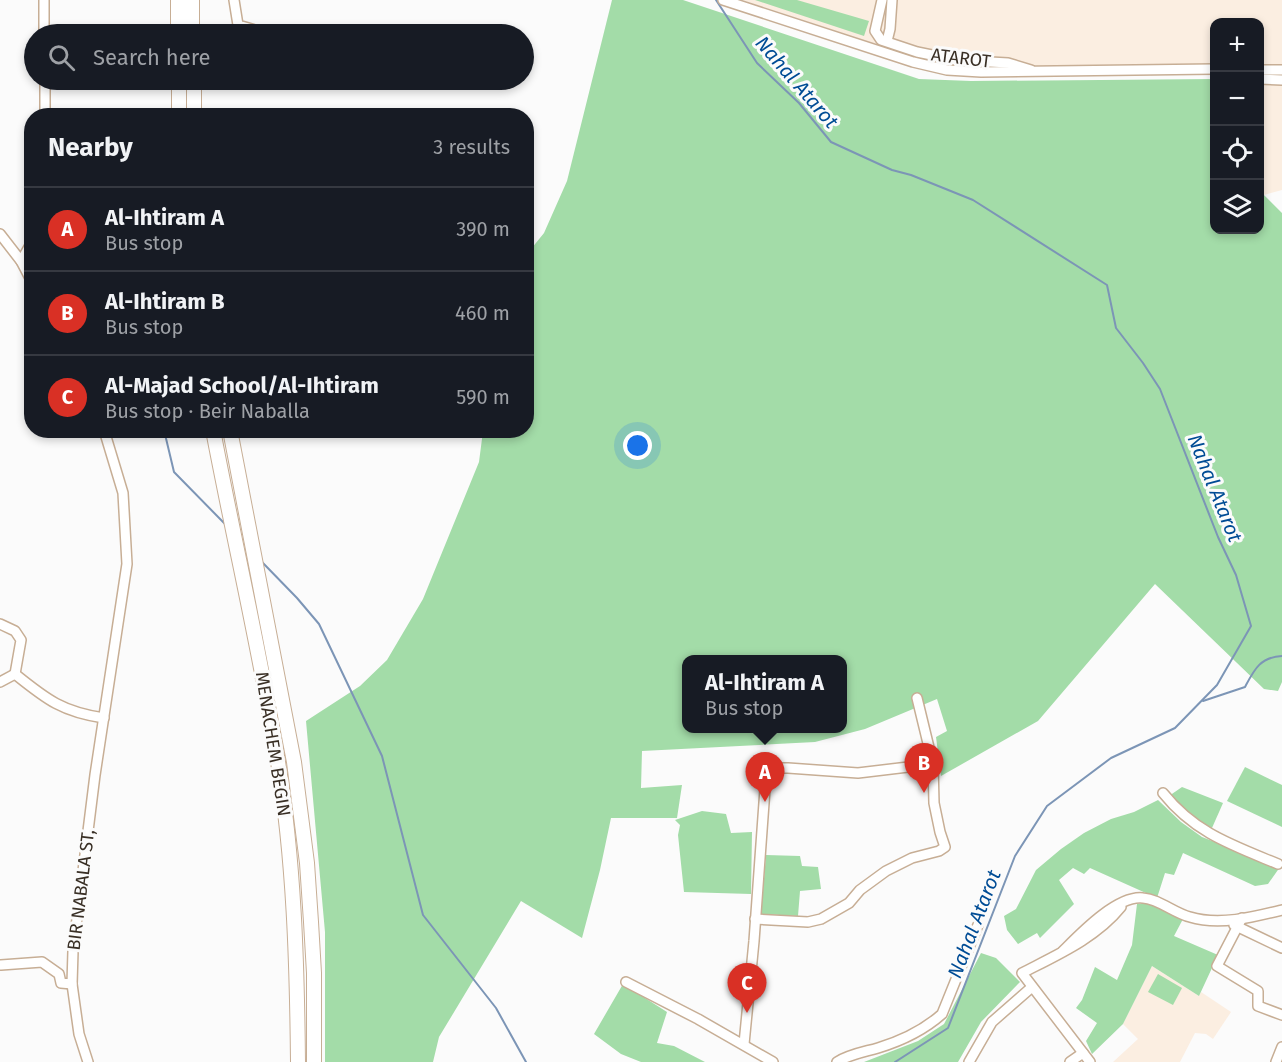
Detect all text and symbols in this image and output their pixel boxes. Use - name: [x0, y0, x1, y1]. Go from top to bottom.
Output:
- map controls: [1210, 18, 1264, 234]
- button: +: [1210, 18, 1264, 72]
- search box: [24, 24, 534, 90]
- water label: Nahal Atarot: [751, 31, 844, 134]
- icon: search: [45, 41, 78, 74]
- street label: ATAROT: [930, 43, 993, 73]
- text: Search here: [93, 44, 211, 71]
- button: −: [1210, 72, 1264, 126]
- button: locate: [1210, 126, 1264, 180]
- text: Nearby: [48, 132, 133, 163]
- text: 3 results: [433, 135, 510, 159]
- button: layers: [1210, 180, 1264, 234]
- text: Al-Ihtiram A: [105, 204, 224, 231]
- text: A: [62, 217, 73, 241]
- text: 390 m: [456, 217, 510, 241]
- text: Bus stop: [105, 231, 183, 255]
- text: Al-Ihtiram B: [105, 288, 225, 315]
- text: B: [61, 301, 74, 325]
- text: 460 m: [455, 301, 510, 325]
- text: Bus stop: [105, 315, 183, 339]
- text: Al-Majad School/Al-Ihtiram: [105, 372, 379, 399]
- text: C: [62, 385, 73, 409]
- text: 590 m: [456, 385, 510, 409]
- text: Bus stop · Beir Naballa: [105, 399, 310, 423]
- your location: [623, 431, 652, 460]
- water label: Nahal Atarot: [1183, 431, 1248, 546]
- popup: [682, 655, 847, 733]
- text: Al-Ihtiram A: [705, 669, 824, 696]
- street label: MENACHEM BEGIN: [251, 670, 295, 818]
- text: Bus stop: [705, 696, 783, 720]
- pin: B: [904, 744, 944, 793]
- pin: A: [746, 752, 784, 802]
- street label: BIR NABALA ST,: [63, 828, 99, 952]
- water label: Nahal Atarot: [942, 866, 1006, 981]
- pin: C: [728, 964, 766, 1013]

